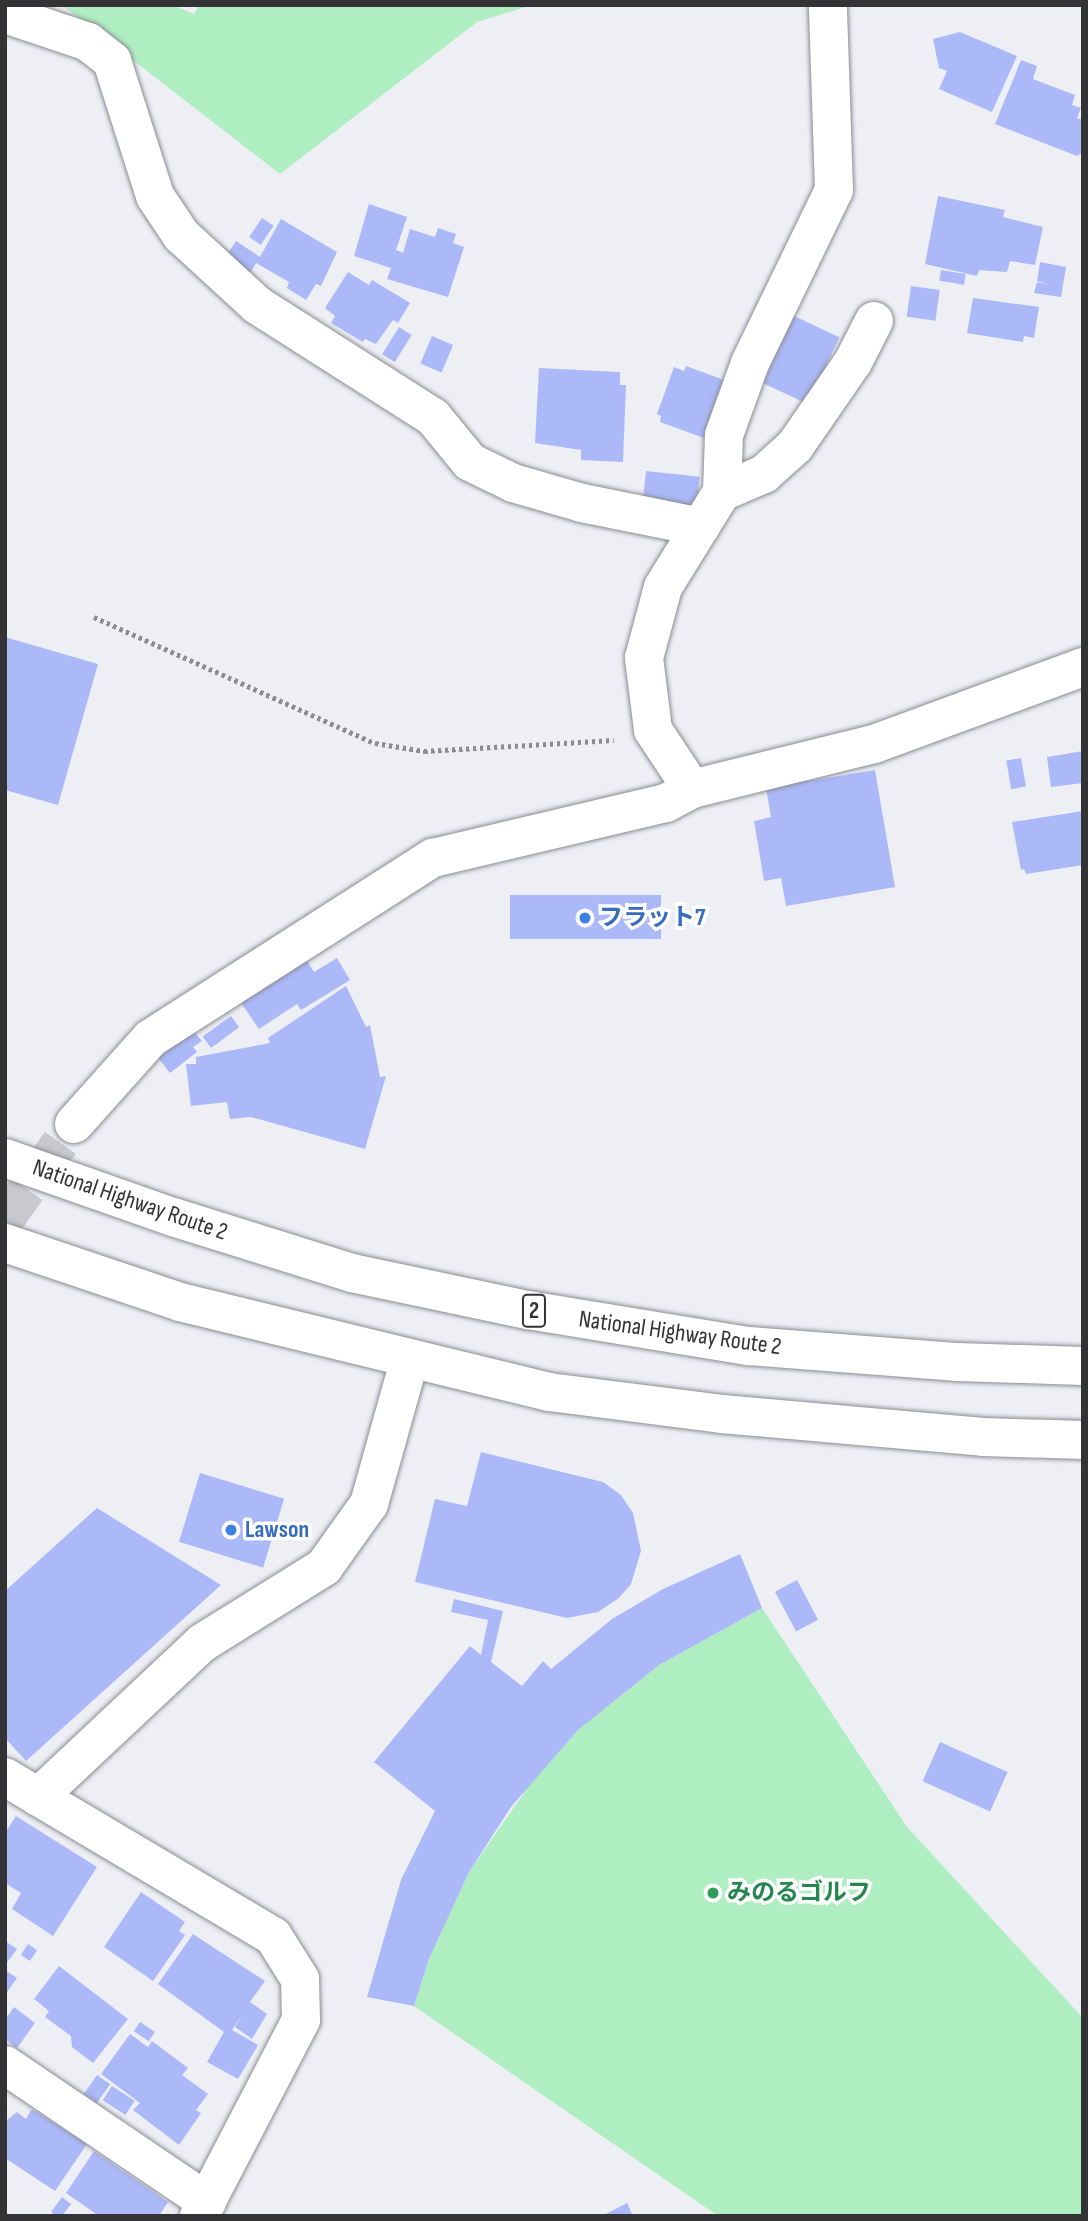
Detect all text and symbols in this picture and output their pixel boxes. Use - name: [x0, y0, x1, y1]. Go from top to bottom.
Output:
- place label: フラット7: [599, 904, 705, 932]
- marker: フラット7: [577, 910, 593, 926]
- street label: National Highway Route 2: [29, 1153, 231, 1247]
- road number: 2: [522, 1292, 546, 1330]
- street label: National Highway Route 2: [577, 1305, 783, 1361]
- place label: Lawson: [245, 1516, 309, 1544]
- marker: Lawson: [223, 1522, 239, 1538]
- place label: みのるゴルフ: [727, 1879, 871, 1907]
- marker: みのるゴルフ: [705, 1885, 721, 1901]

